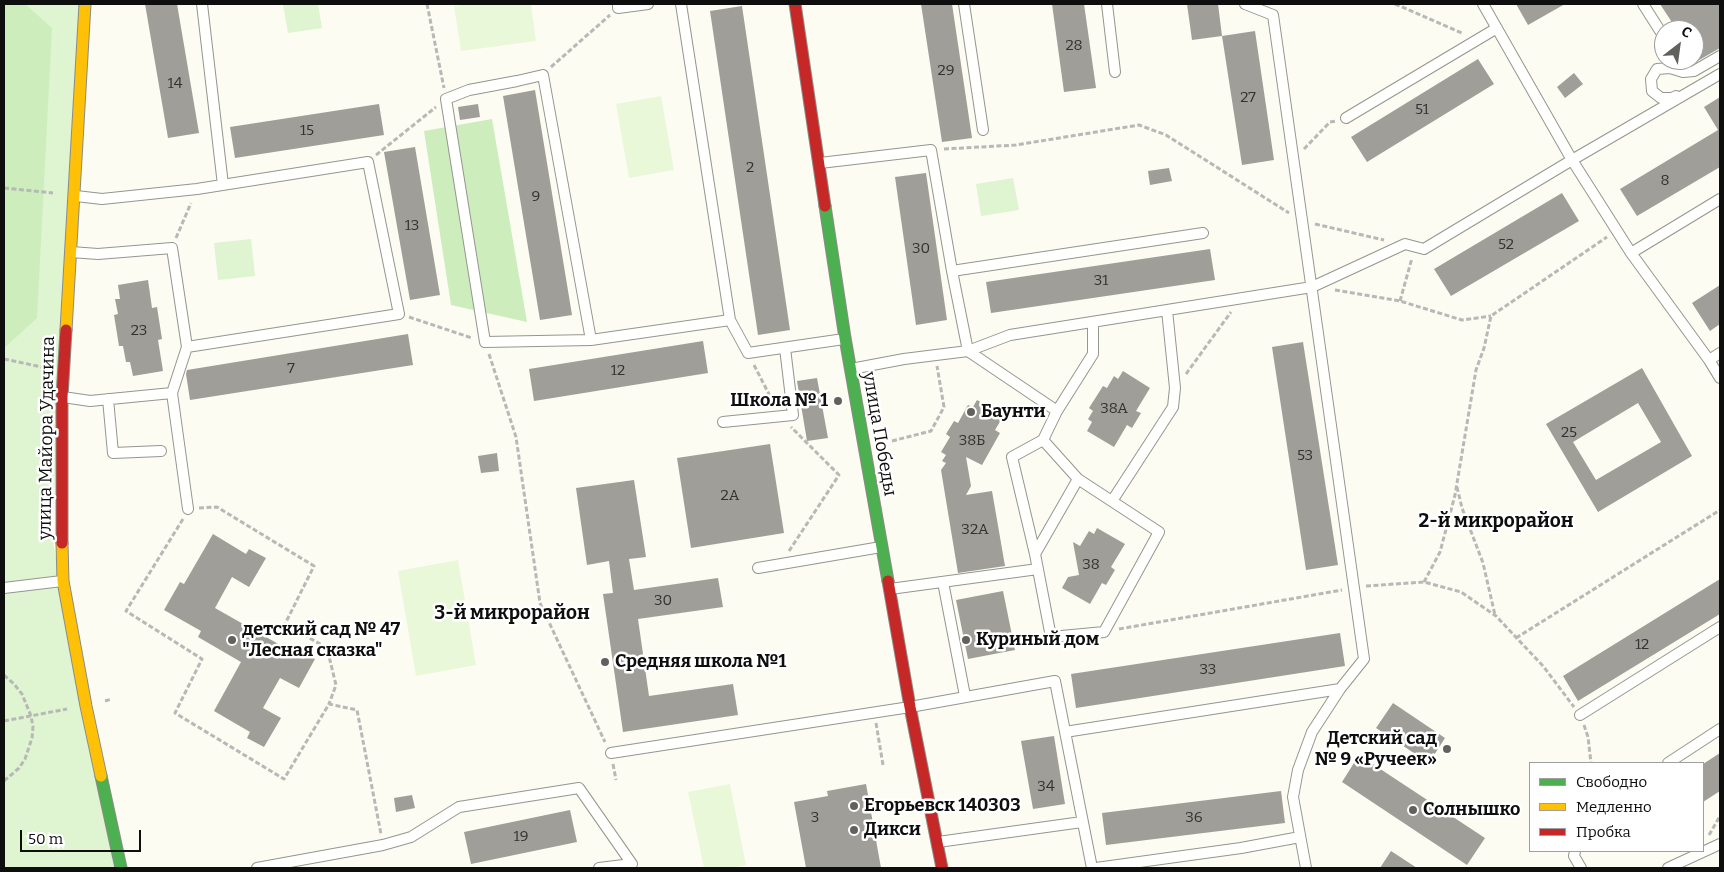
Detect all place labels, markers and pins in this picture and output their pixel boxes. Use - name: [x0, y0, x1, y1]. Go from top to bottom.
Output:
- place label: Школа № 1: [730, 390, 828, 412]
- marker: Школа № 1: [832, 395, 844, 407]
- place label: Баунти: [981, 401, 1046, 423]
- marker: Баунти: [965, 406, 977, 418]
- place label: детский сад № 47 "Лесная сказка": [242, 619, 400, 662]
- place label: Куриный дом: [976, 629, 1099, 651]
- marker: детский сад № 47 "Лесная сказка": [226, 634, 238, 646]
- marker: Куриный дом: [960, 634, 972, 646]
- place label: Средняя школа №1: [615, 651, 786, 673]
- marker: Средняя школа №1: [599, 656, 611, 668]
- place label: Детский сад № 9 «Ручеек»: [1315, 728, 1437, 771]
- marker: Детский сад № 9 «Ручеек»: [1441, 743, 1453, 755]
- place label: Егорьевск 140303: [864, 795, 1021, 817]
- place label: Солнышко: [1423, 799, 1520, 821]
- marker: Егорьевск 140303: [848, 800, 860, 812]
- marker: Солнышко: [1407, 804, 1419, 816]
- place label: Дикси: [864, 819, 921, 841]
- marker: Дикси: [848, 824, 860, 836]

